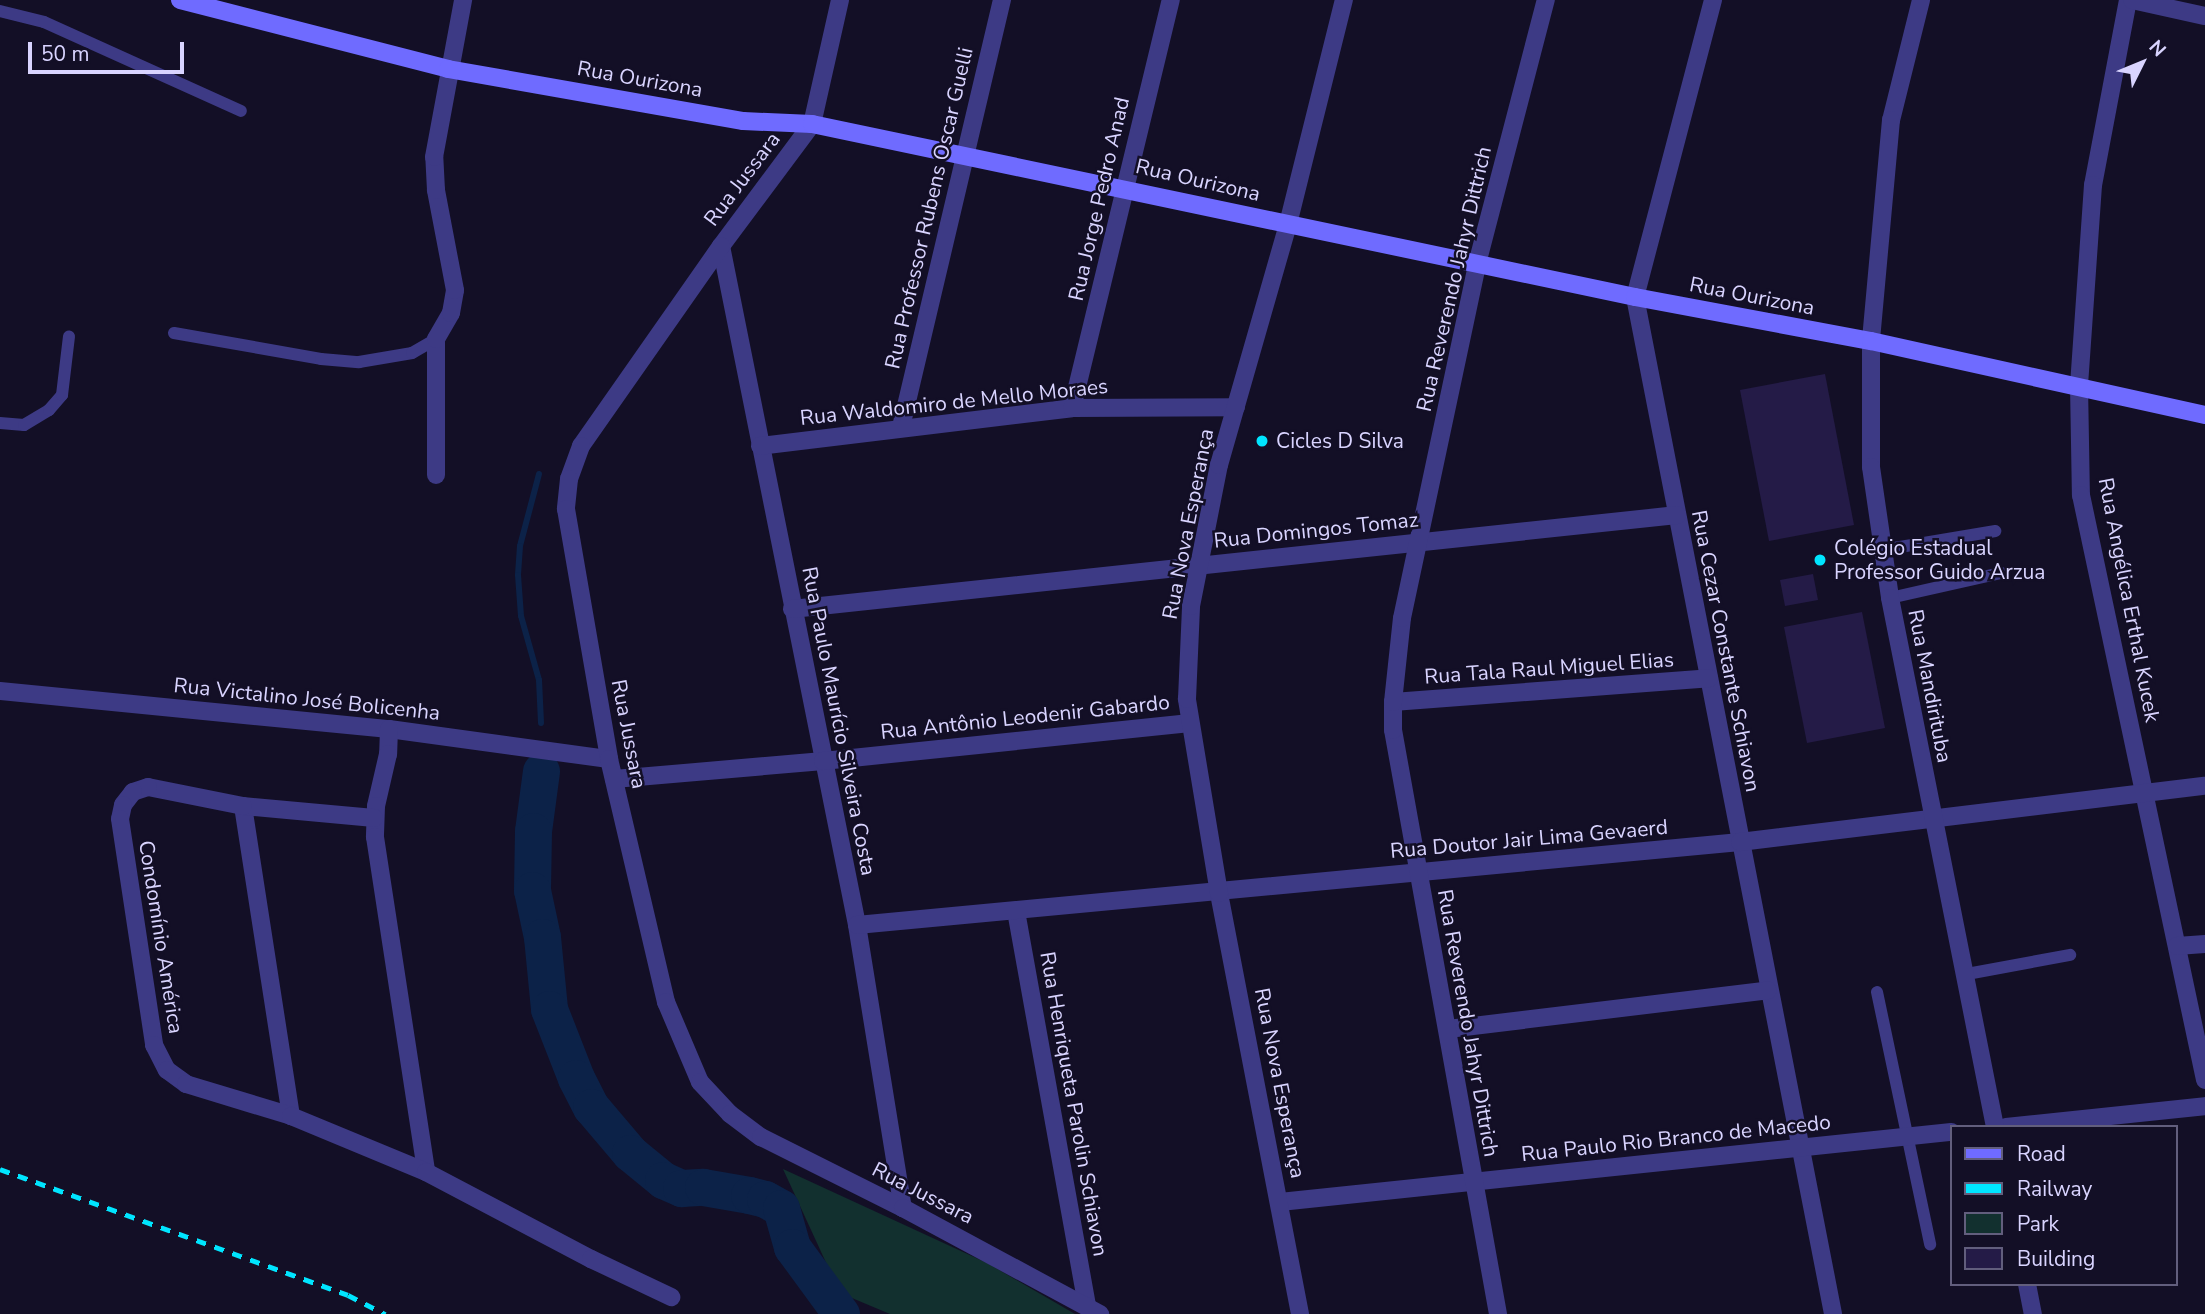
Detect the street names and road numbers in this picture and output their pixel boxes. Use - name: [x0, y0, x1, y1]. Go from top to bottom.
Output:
- street label: Rua Professor Rubens Oscar Guelli: [880, 45, 978, 371]
- street label: Rua Ourizona: [575, 56, 705, 102]
- street label: Rua Jorge Pedro Anad: [1063, 95, 1135, 303]
- street label: Rua Jussara: [699, 127, 785, 231]
- street label: Rua Reverendo Jahyr Dittrich: [1411, 144, 1497, 414]
- street label: Rua Ourizona: [1133, 153, 1263, 207]
- street label: Rua Ourizona: [1687, 272, 1817, 320]
- street label: Rua Waldomiro de Mello Moraes: [799, 373, 1109, 431]
- street label: Rua Nova Esperança: [1157, 427, 1219, 621]
- street label: Rua Angélica Erthal Kucek: [2093, 476, 2165, 724]
- street label: Rua Domingos Tomaz: [1213, 507, 1419, 553]
- street label: Rua Cezar Constante Schiavon: [1686, 508, 1766, 794]
- street label: Rua Paulo Maurício Silveira Costa: [797, 564, 881, 878]
- street label: Rua Mandirituba: [1903, 607, 1957, 765]
- street label: Rua Tala Raul Miguel Elias: [1423, 647, 1675, 689]
- street label: Rua Victalino José Bolicenha: [173, 672, 441, 726]
- street label: Rua Jussara: [606, 677, 652, 791]
- street label: Rua Antônio Leodenir Gabardo: [879, 689, 1171, 745]
- street label: Rua Doutor Jair Lima Gevaerd: [1389, 814, 1669, 864]
- street label: Condomínio América: [133, 839, 189, 1035]
- street label: Rua Reverendo Jahyr Dittrich: [1432, 887, 1504, 1159]
- street label: Rua Henriqueta Parolin Schiavon: [1035, 950, 1113, 1258]
- street label: Rua Nova Esperança: [1249, 986, 1311, 1180]
- street label: Rua Paulo Rio Branco de Macedo: [1520, 1109, 1832, 1167]
- street label: Rua Jussara: [868, 1157, 978, 1229]

